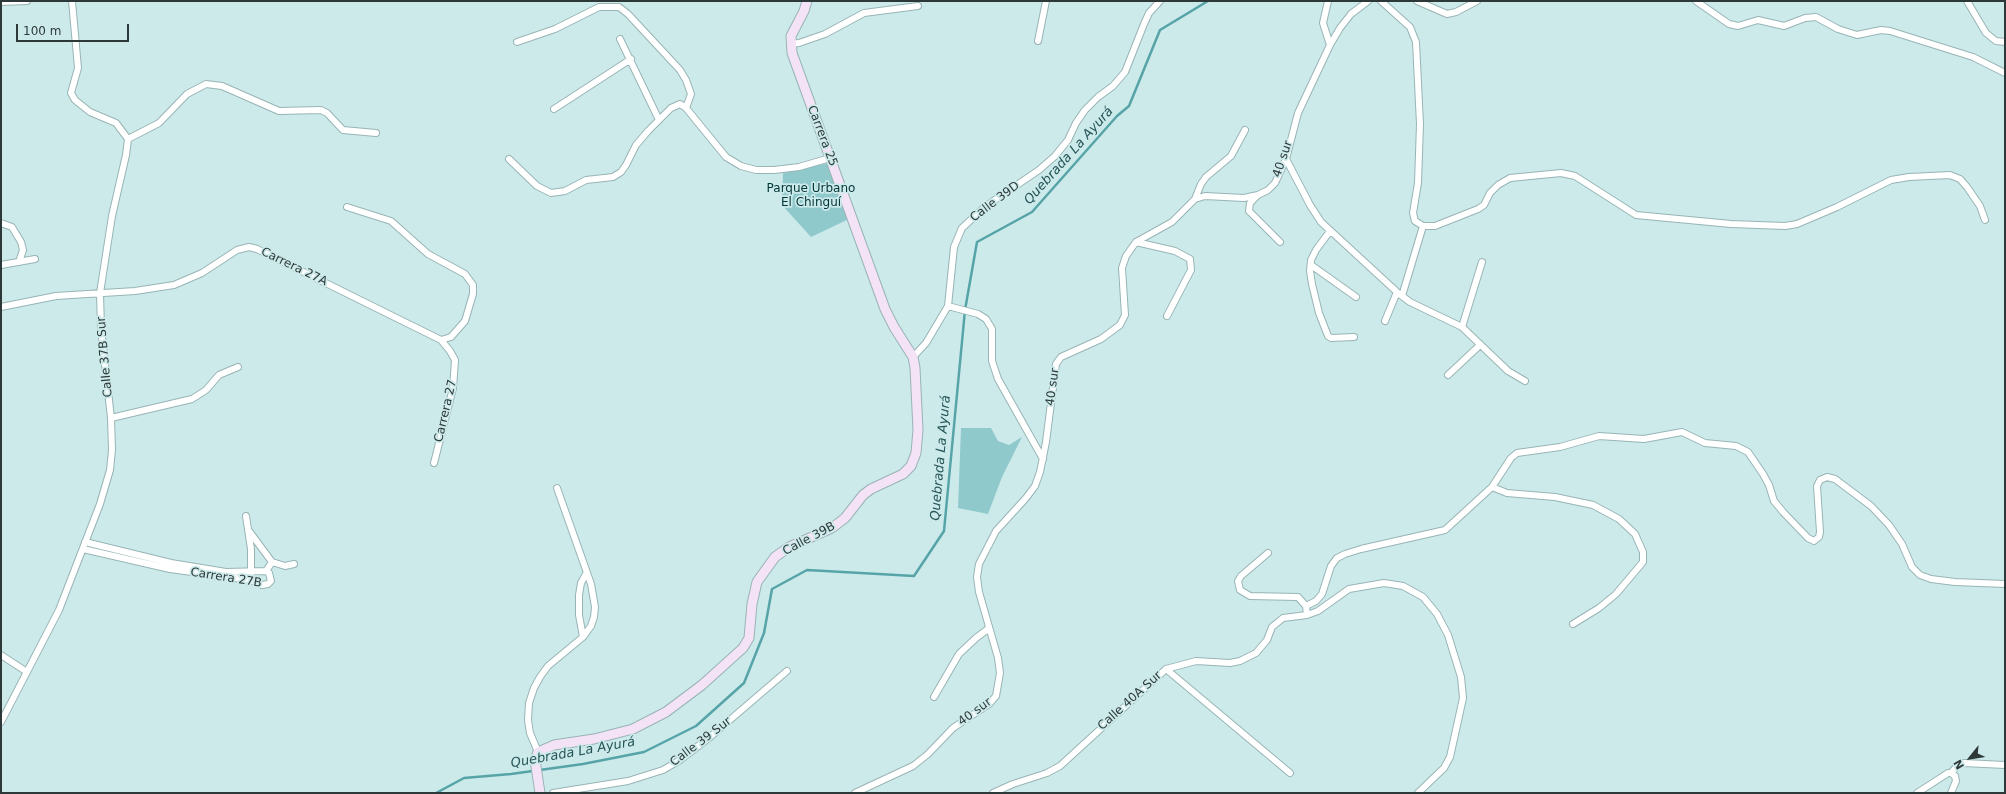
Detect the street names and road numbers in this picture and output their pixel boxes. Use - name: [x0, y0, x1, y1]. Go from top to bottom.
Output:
- street label: Carrera 25: [804, 104, 840, 168]
- street label: 40 sur: [1270, 139, 1296, 179]
- street label: Calle 39D: [967, 179, 1023, 225]
- street label: Carrera 27A: [258, 245, 330, 289]
- street label: Calle 37B Sur: [94, 316, 116, 398]
- street label: 40 sur: [1043, 367, 1063, 407]
- street label: Carrera 27: [432, 378, 460, 444]
- street label: Calle 39B: [780, 519, 838, 559]
- street label: Carrera 27B: [189, 565, 263, 591]
- street label: Calle 40A Sur: [1095, 669, 1165, 733]
- street label: 40 sur: [955, 695, 995, 729]
- street label: Calle 39 Sur: [668, 714, 734, 770]

